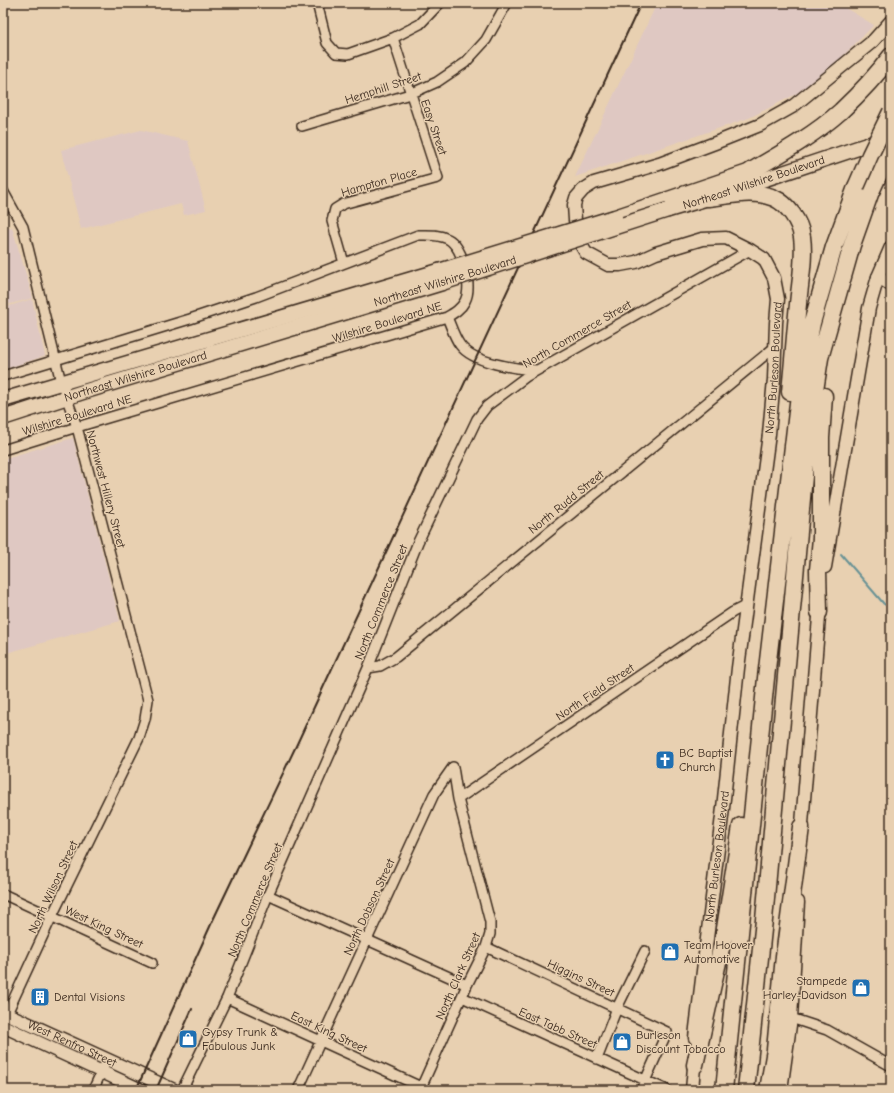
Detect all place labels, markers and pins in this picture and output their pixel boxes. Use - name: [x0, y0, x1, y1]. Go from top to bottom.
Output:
- place label: BC Baptist Church: [679, 746, 733, 774]
- church icon: BC Baptist Church: [654, 749, 676, 771]
- place label: Team Hoover Automotive: [684, 938, 752, 966]
- shop icon: Team Hoover Automotive: [659, 941, 681, 963]
- place label: Stampede Harley-Davidson: [763, 974, 847, 1002]
- shop icon: Stampede Harley-Davidson: [850, 977, 872, 999]
- building icon: Dental Visions: [29, 986, 51, 1008]
- place label: Dental Visions: [54, 990, 125, 1004]
- place label: Gypsy Trunk & Fabulous Junk: [202, 1025, 278, 1053]
- shop icon: Gypsy Trunk & Fabulous Junk: [177, 1028, 199, 1050]
- place label: Burleson Discount Tobacco: [636, 1028, 726, 1056]
- shop icon: Burleson Discount Tobacco: [611, 1031, 633, 1053]

